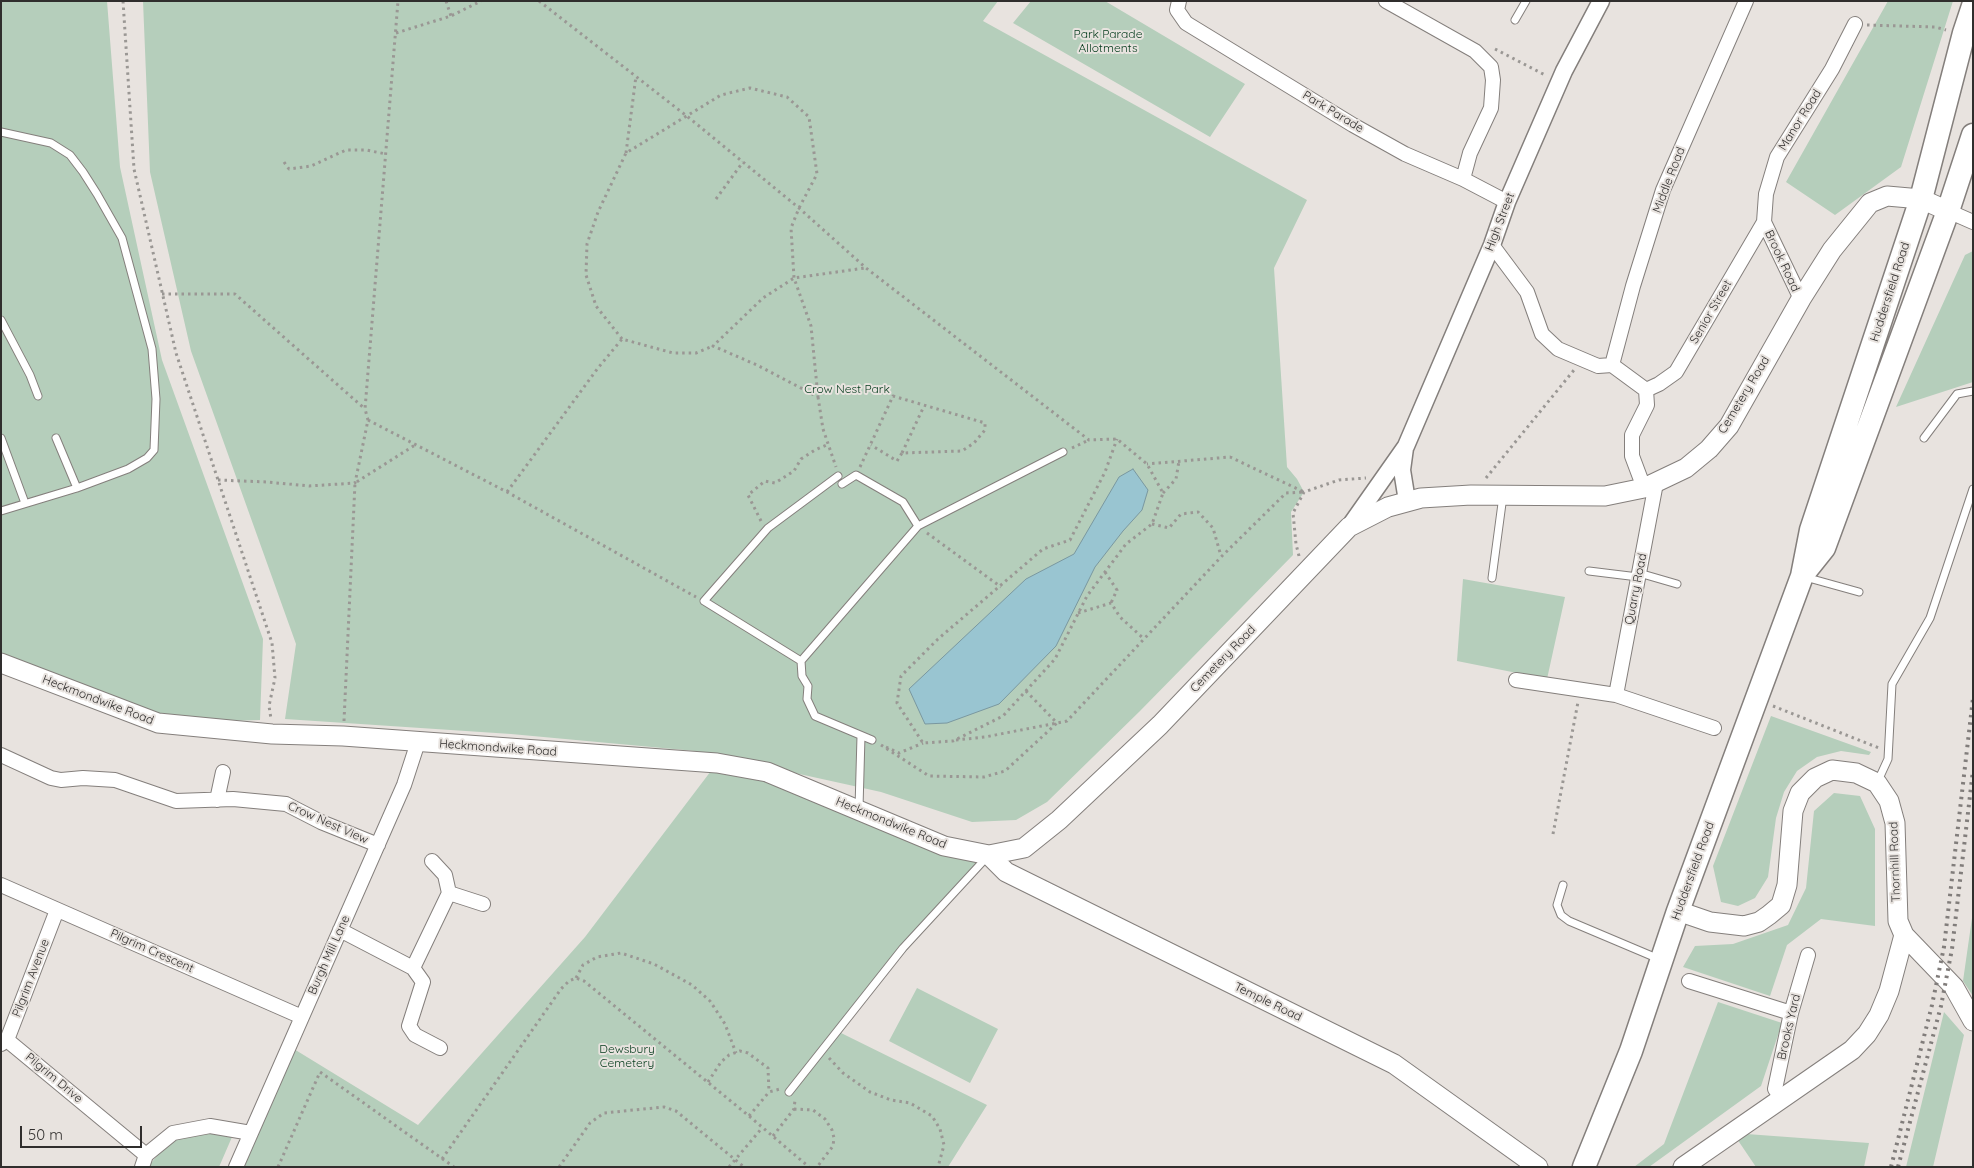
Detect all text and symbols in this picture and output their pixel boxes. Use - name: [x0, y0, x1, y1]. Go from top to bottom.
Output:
- park label: Park Parade Allotments: [1074, 27, 1142, 55]
- street label: Manor Road: [1776, 87, 1824, 153]
- street label: Park Parade: [1300, 88, 1366, 136]
- street label: Middle Road: [1650, 145, 1688, 215]
- street label: High Street: [1482, 191, 1518, 253]
- street label: Brook Road: [1762, 228, 1802, 294]
- street label: Huddersfield Road: [1867, 240, 1913, 344]
- street label: Senior Street: [1687, 278, 1735, 346]
- street label: Cemetery Road: [1715, 354, 1773, 436]
- park label: Crow Nest Park: [804, 382, 890, 396]
- street label: Quarry Road: [1622, 552, 1650, 626]
- street label: Cemetery Road: [1187, 622, 1259, 696]
- street label: Heckmondwike Road: [40, 672, 156, 728]
- street label: Heckmondwike Road: [439, 737, 557, 759]
- street label: Heckmondwike Road: [834, 794, 948, 852]
- street label: Crow Nest View: [286, 799, 370, 847]
- street label: Huddersfield Road: [1669, 820, 1717, 922]
- street label: Thornhill Road: [1886, 821, 1904, 903]
- street label: Burgh Mill Lane: [305, 913, 353, 997]
- street label: Pilgrim Crescent: [108, 926, 196, 976]
- street label: Pilgrim Avenue: [10, 937, 52, 1019]
- street label: Temple Road: [1232, 979, 1304, 1025]
- street label: Brooks Yard: [1774, 993, 1804, 1061]
- park label: Dewsbury Cemetery: [599, 1042, 655, 1070]
- street label: Pilgrim Drive: [23, 1050, 85, 1106]
- scale bar: [22, 1116, 145, 1148]
- text: 50 m: [28, 1125, 63, 1144]

